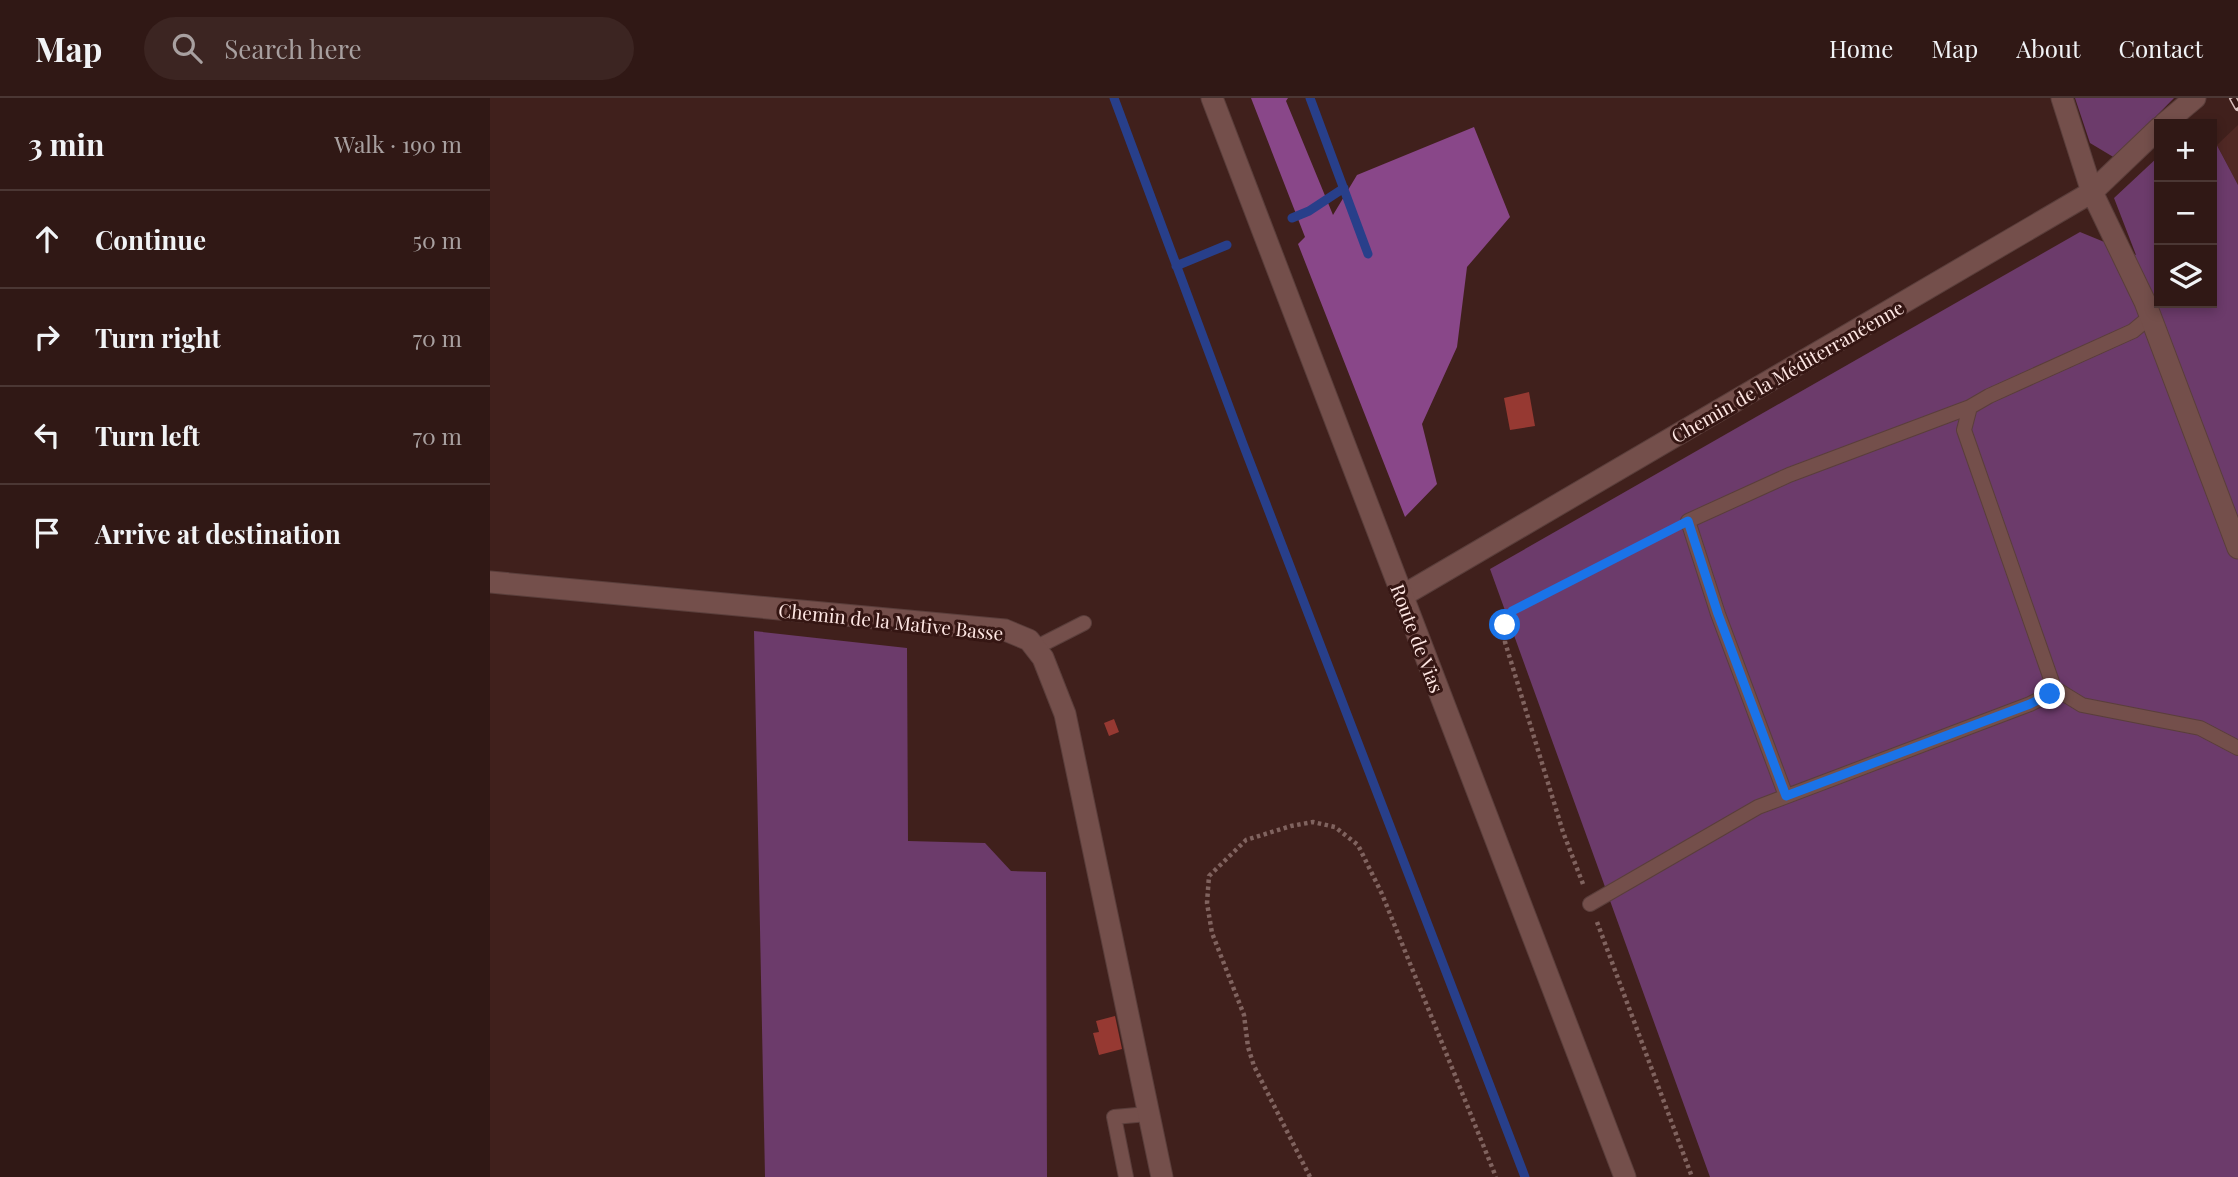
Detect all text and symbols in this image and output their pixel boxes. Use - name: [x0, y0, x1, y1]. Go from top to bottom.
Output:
- search box: [144, 17, 634, 80]
- text: Map: [35, 26, 102, 70]
- icon: search: [168, 29, 206, 67]
- text: Search here: [224, 31, 362, 66]
- text: Home: [1829, 32, 1893, 64]
- text: Map: [1931, 32, 1978, 64]
- text: About: [2016, 32, 2080, 64]
- text: Contact: [2118, 32, 2203, 64]
- map controls: [2154, 119, 2217, 308]
- button: +: [2154, 119, 2217, 182]
- text: 3 min: [28, 124, 104, 164]
- text: Walk · 190 m: [334, 128, 462, 159]
- button: −: [2154, 182, 2217, 245]
- icon: ahead: [28, 220, 66, 258]
- text: Continue: [95, 222, 206, 257]
- text: 50 m: [413, 224, 462, 255]
- button: layers: [2154, 245, 2217, 308]
- street label: Chemin de la Méditerranéenne: [1666, 294, 1908, 448]
- icon: right: [28, 318, 66, 356]
- text: Turn right: [95, 320, 221, 355]
- text: 70 m: [413, 322, 462, 353]
- icon: left: [28, 416, 66, 454]
- text: Turn left: [95, 418, 200, 453]
- text: 70 m: [413, 420, 462, 451]
- icon: arrive: [28, 514, 66, 552]
- text: Arrive at destination: [95, 516, 341, 551]
- street label: Route de Vias: [1385, 580, 1451, 696]
- street label: Chemin de la Mative Basse: [777, 596, 1005, 646]
- route start: [1489, 609, 1520, 640]
- route end: [2034, 678, 2065, 709]

